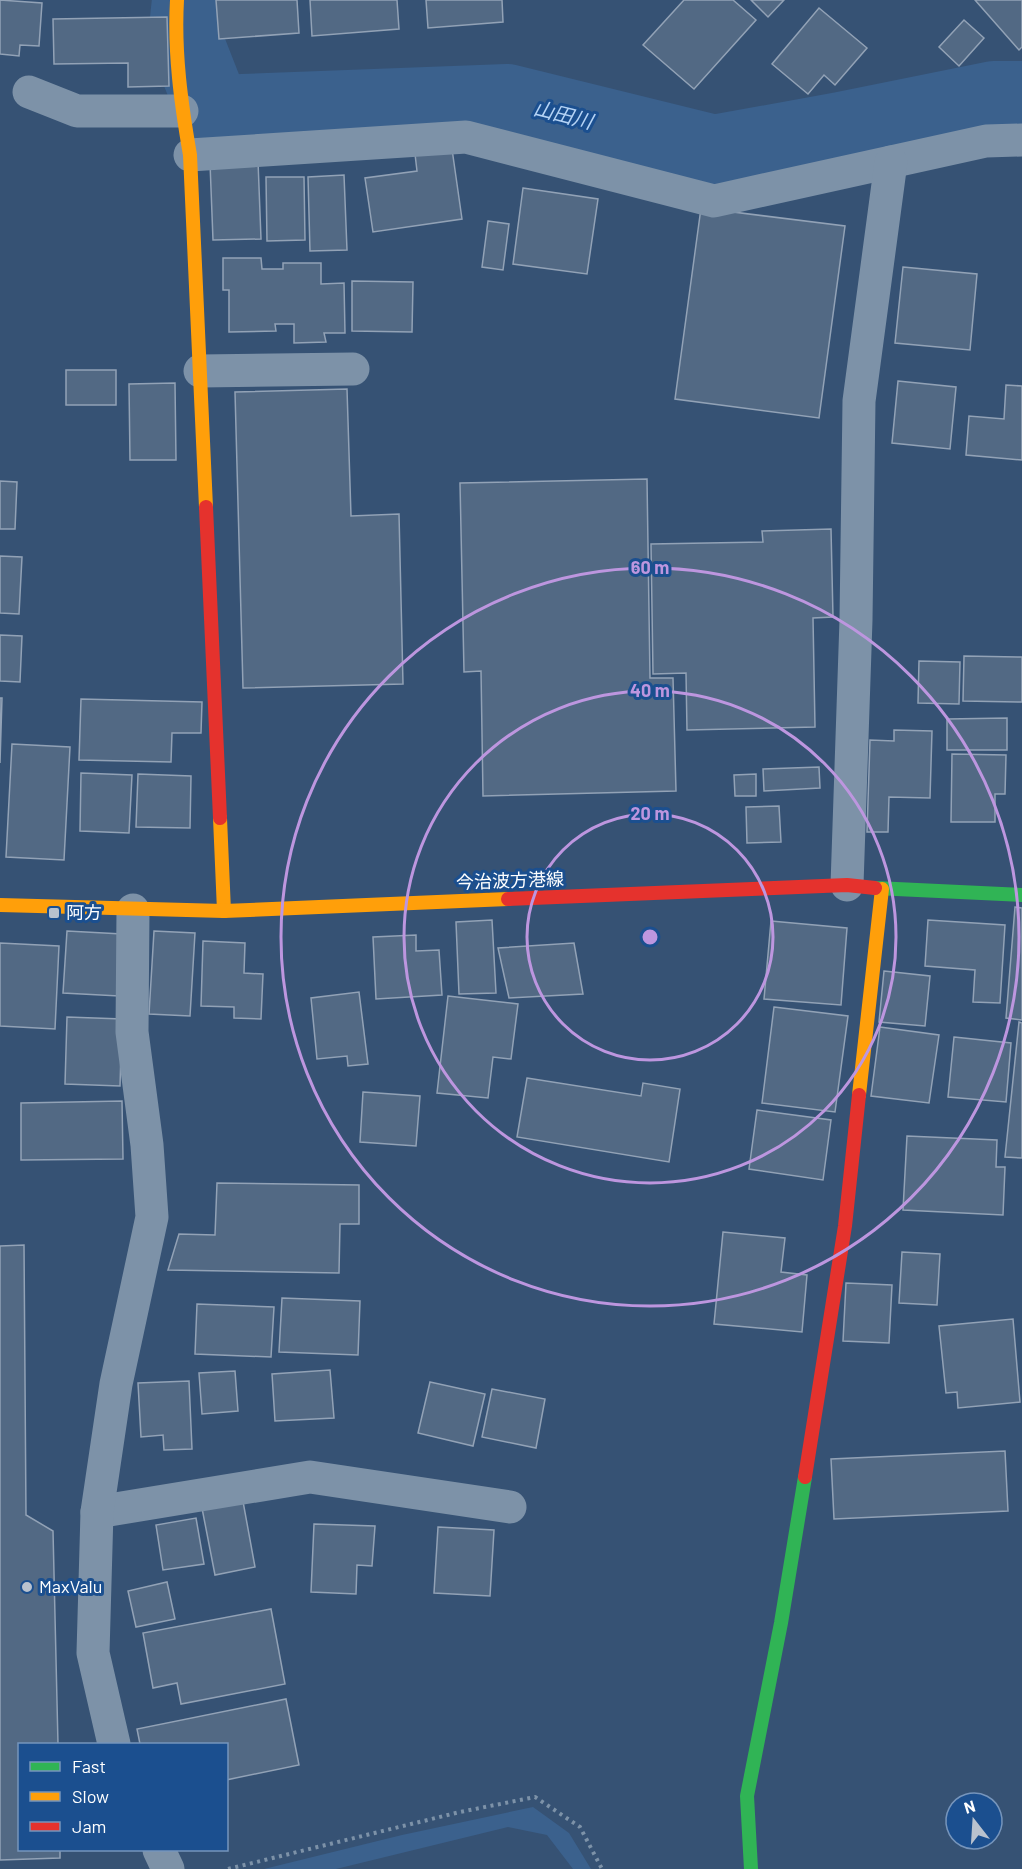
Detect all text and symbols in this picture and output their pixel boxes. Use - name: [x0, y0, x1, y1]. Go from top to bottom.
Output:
- water label: 山田川: [531, 95, 597, 133]
- text: 60 m: [631, 556, 669, 578]
- text: 40 m: [630, 679, 670, 701]
- text: 20 m: [631, 802, 669, 824]
- street label: 今治波方港線: [456, 867, 564, 893]
- place label: 阿方: [66, 901, 102, 923]
- marker: 阿方: [47, 906, 61, 920]
- centre of rings: [640, 927, 660, 947]
- place label: MaxValu: [39, 1575, 102, 1597]
- marker: MaxValu: [20, 1580, 34, 1594]
- legend: [18, 1743, 228, 1851]
- text: Fast: [72, 1755, 106, 1777]
- text: Slow: [72, 1785, 109, 1807]
- north arrow: [944, 1791, 1004, 1851]
- text: N: [962, 1796, 977, 1817]
- text: Jam: [72, 1815, 106, 1837]

